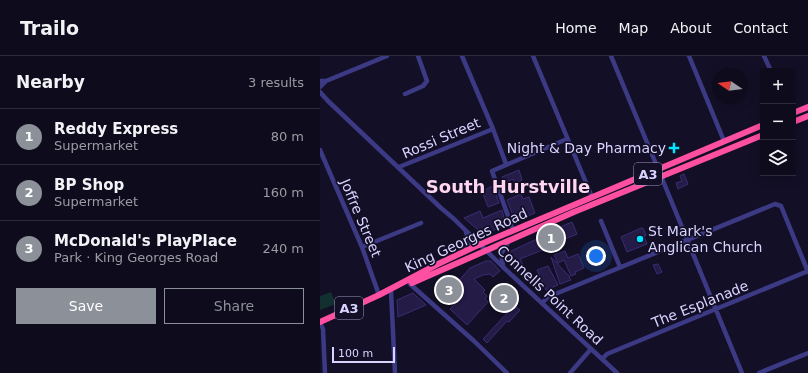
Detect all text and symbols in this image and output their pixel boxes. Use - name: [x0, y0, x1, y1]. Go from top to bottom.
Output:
- text: Trailo: [20, 17, 79, 39]
- text: Home: [555, 20, 597, 36]
- text: Map: [619, 20, 648, 36]
- text: About: [670, 20, 712, 36]
- text: Contact: [734, 20, 788, 36]
- north arrow: [712, 68, 748, 104]
- map controls: [760, 68, 796, 176]
- button: +: [760, 68, 796, 104]
- text: Nearby: [16, 72, 85, 92]
- text: 3 results: [248, 75, 304, 90]
- button: −: [760, 104, 796, 140]
- street label: Rossi Street: [400, 114, 483, 162]
- text: Reddy Express: [54, 120, 178, 138]
- text: 1: [24, 129, 34, 144]
- text: 80 m: [271, 129, 304, 144]
- text: Supermarket: [54, 138, 138, 153]
- place label: Night & Day Pharmacy: [507, 140, 666, 156]
- button: layers: [760, 140, 796, 176]
- marker: Night & Day Pharmacy: [669, 143, 679, 153]
- road number: A3: [634, 163, 662, 185]
- text: BP Shop: [54, 176, 124, 194]
- street label: Joffre Street: [337, 176, 385, 260]
- district label: South Hurstville: [426, 176, 590, 197]
- text: 2: [24, 185, 34, 200]
- text: 160 m: [262, 185, 304, 200]
- text: Supermarket: [54, 194, 138, 209]
- street label: King Georges Road: [402, 205, 530, 275]
- pin: 1: [538, 223, 564, 253]
- place label: St Mark's Anglican Church: [648, 223, 762, 255]
- text: McDonald's PlayPlace: [54, 232, 237, 250]
- marker: St Mark's Anglican Church: [635, 234, 645, 244]
- text: 3: [24, 241, 34, 256]
- text: 240 m: [262, 241, 304, 256]
- street label: Connells Point Road: [494, 242, 606, 348]
- your location: [586, 246, 606, 266]
- text: Park · King Georges Road: [54, 250, 218, 265]
- pin: 3: [436, 275, 462, 305]
- street label: The Esplanade: [648, 277, 751, 331]
- pin: 2: [491, 283, 517, 313]
- button: Save: [16, 288, 156, 324]
- button: Share: [164, 288, 304, 324]
- road number: A3: [335, 297, 363, 319]
- scale bar: [332, 345, 395, 364]
- text: 100 m: [338, 347, 373, 360]

